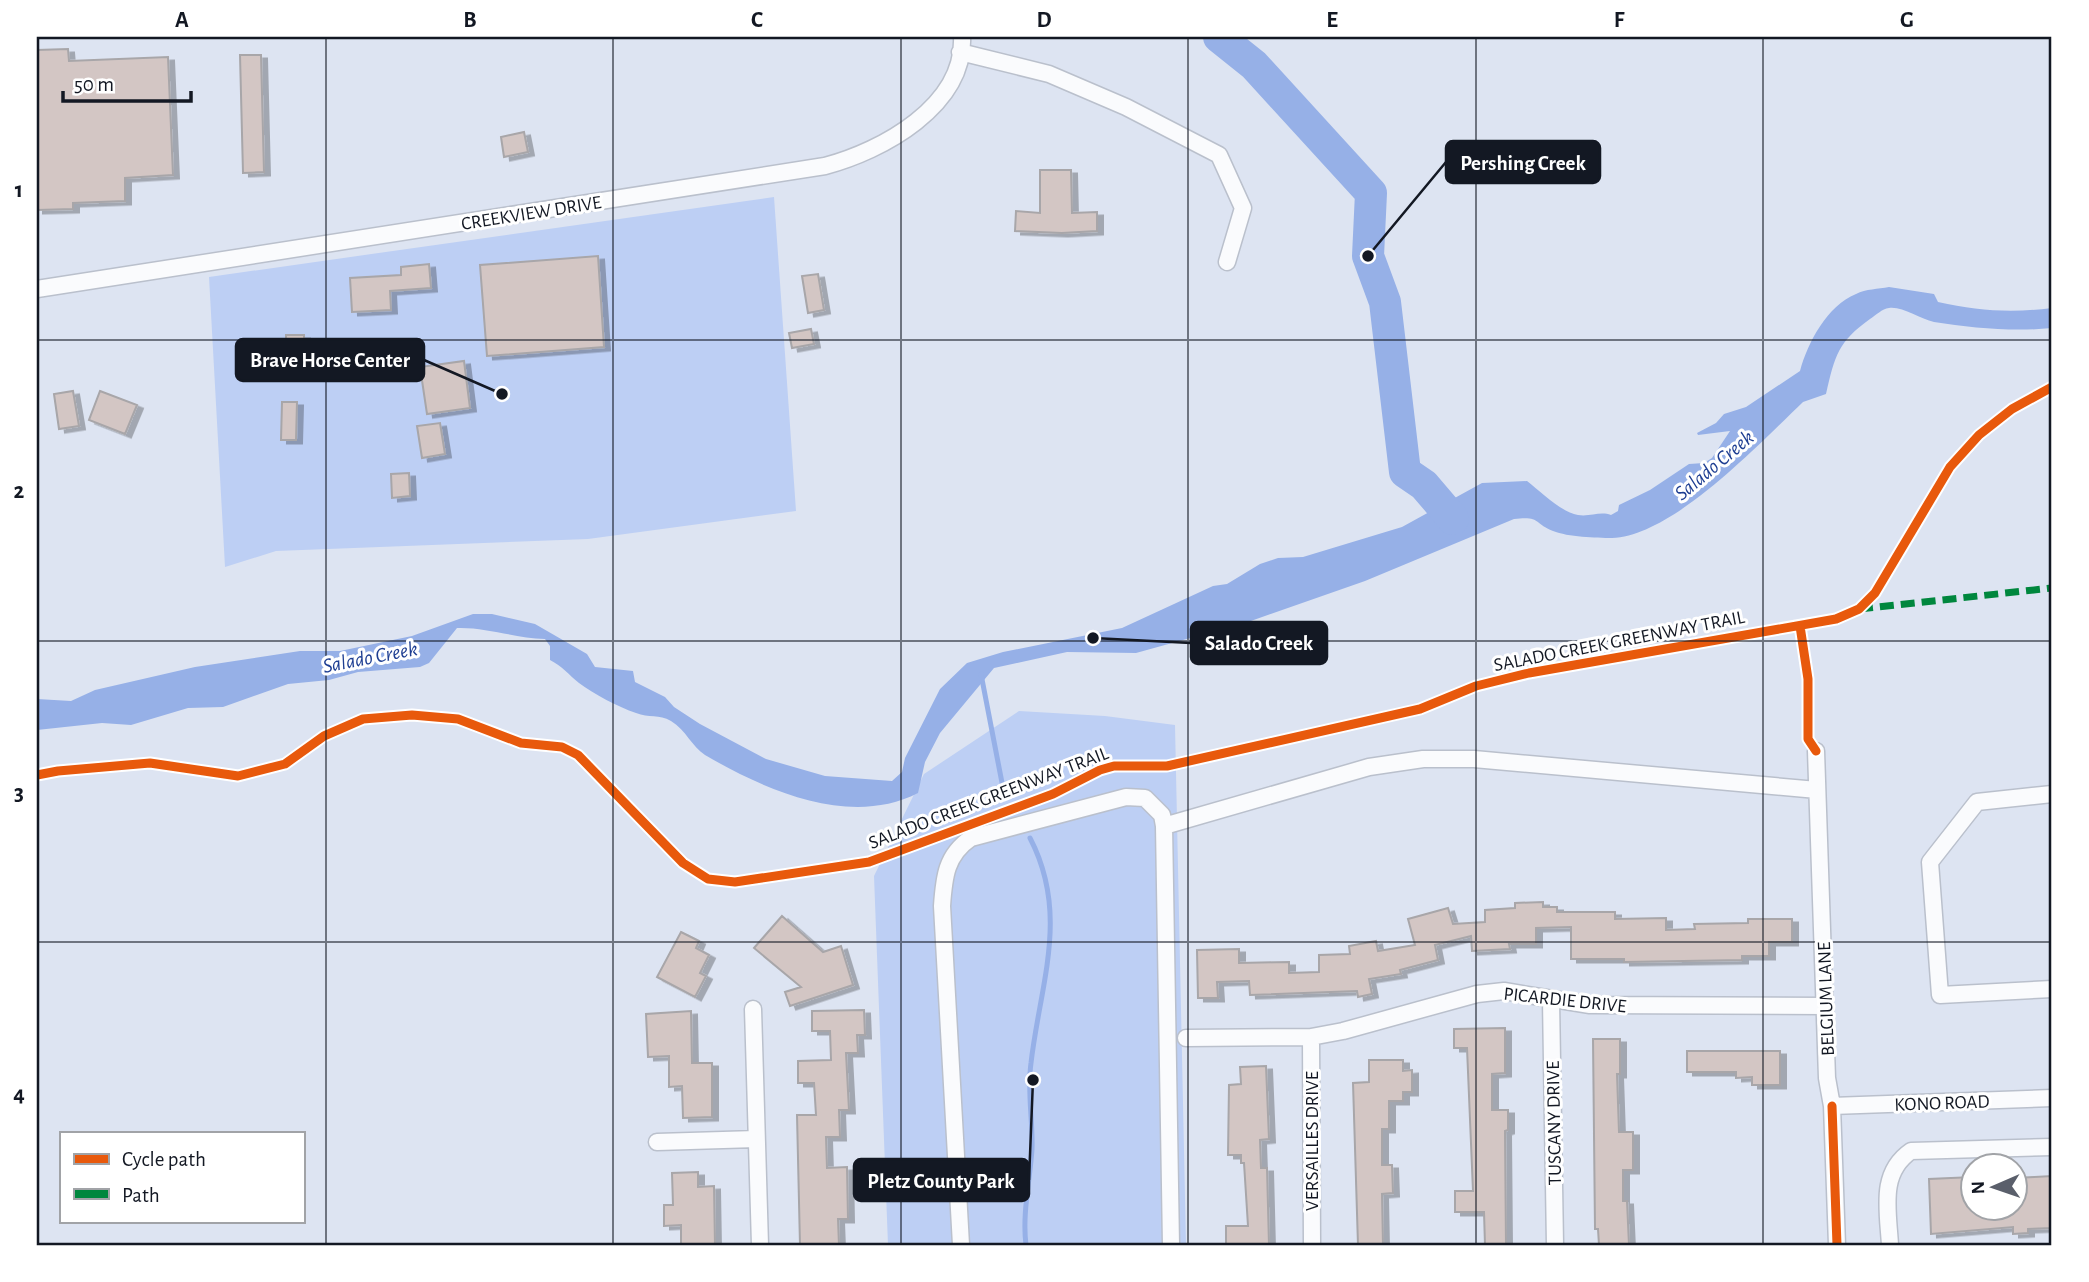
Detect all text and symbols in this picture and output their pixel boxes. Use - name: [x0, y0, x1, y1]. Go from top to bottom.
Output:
- text: A: [175, 9, 189, 32]
- text: B: [463, 9, 477, 32]
- text: C: [751, 9, 763, 32]
- text: D: [1036, 9, 1052, 32]
- text: E: [1326, 9, 1338, 32]
- text: F: [1614, 9, 1625, 32]
- text: G: [1900, 9, 1914, 32]
- scale bar: [63, 60, 191, 104]
- text: 50 m: [74, 74, 114, 95]
- callout: Pershing Creek: [1446, 141, 1600, 183]
- text: Pershing Creek: [1460, 153, 1586, 174]
- text: 1: [15, 179, 23, 202]
- street label: CREEKVIEW DRIVE: [460, 193, 603, 234]
- callout: Brave Horse Center: [236, 339, 424, 381]
- text: Brave Horse Center: [250, 350, 411, 371]
- water label: Salado Creek: [1671, 426, 1758, 504]
- text: 2: [14, 480, 25, 503]
- street label: SALADO CREEK GREENWAY TRAIL: [1492, 608, 1746, 675]
- callout: Salado Creek: [1191, 622, 1327, 664]
- text: Salado Creek: [1205, 633, 1314, 654]
- water label: Salado Creek: [321, 638, 420, 677]
- street label: SALADO CREEK GREENWAY TRAIL: [866, 744, 1111, 853]
- text: 3: [14, 782, 24, 805]
- street label: BELGIUM LANE: [1815, 942, 1838, 1056]
- street label: PICARDIE DRIVE: [1503, 985, 1627, 1016]
- street label: TUSCANY DRIVE: [1544, 1060, 1565, 1185]
- street label: VERSAILLES DRIVE: [1303, 1071, 1322, 1211]
- text: 4: [13, 1083, 25, 1106]
- street label: KONO ROAD: [1894, 1092, 1990, 1115]
- legend: [60, 1132, 304, 1222]
- text: Cycle path: [122, 1149, 206, 1170]
- north arrow: [1960, 1152, 2030, 1222]
- callout: Pletz County Park: [854, 1159, 1029, 1201]
- text: Pletz County Park: [867, 1171, 1015, 1192]
- text: N: [1969, 1181, 1988, 1194]
- text: Path: [122, 1185, 160, 1206]

